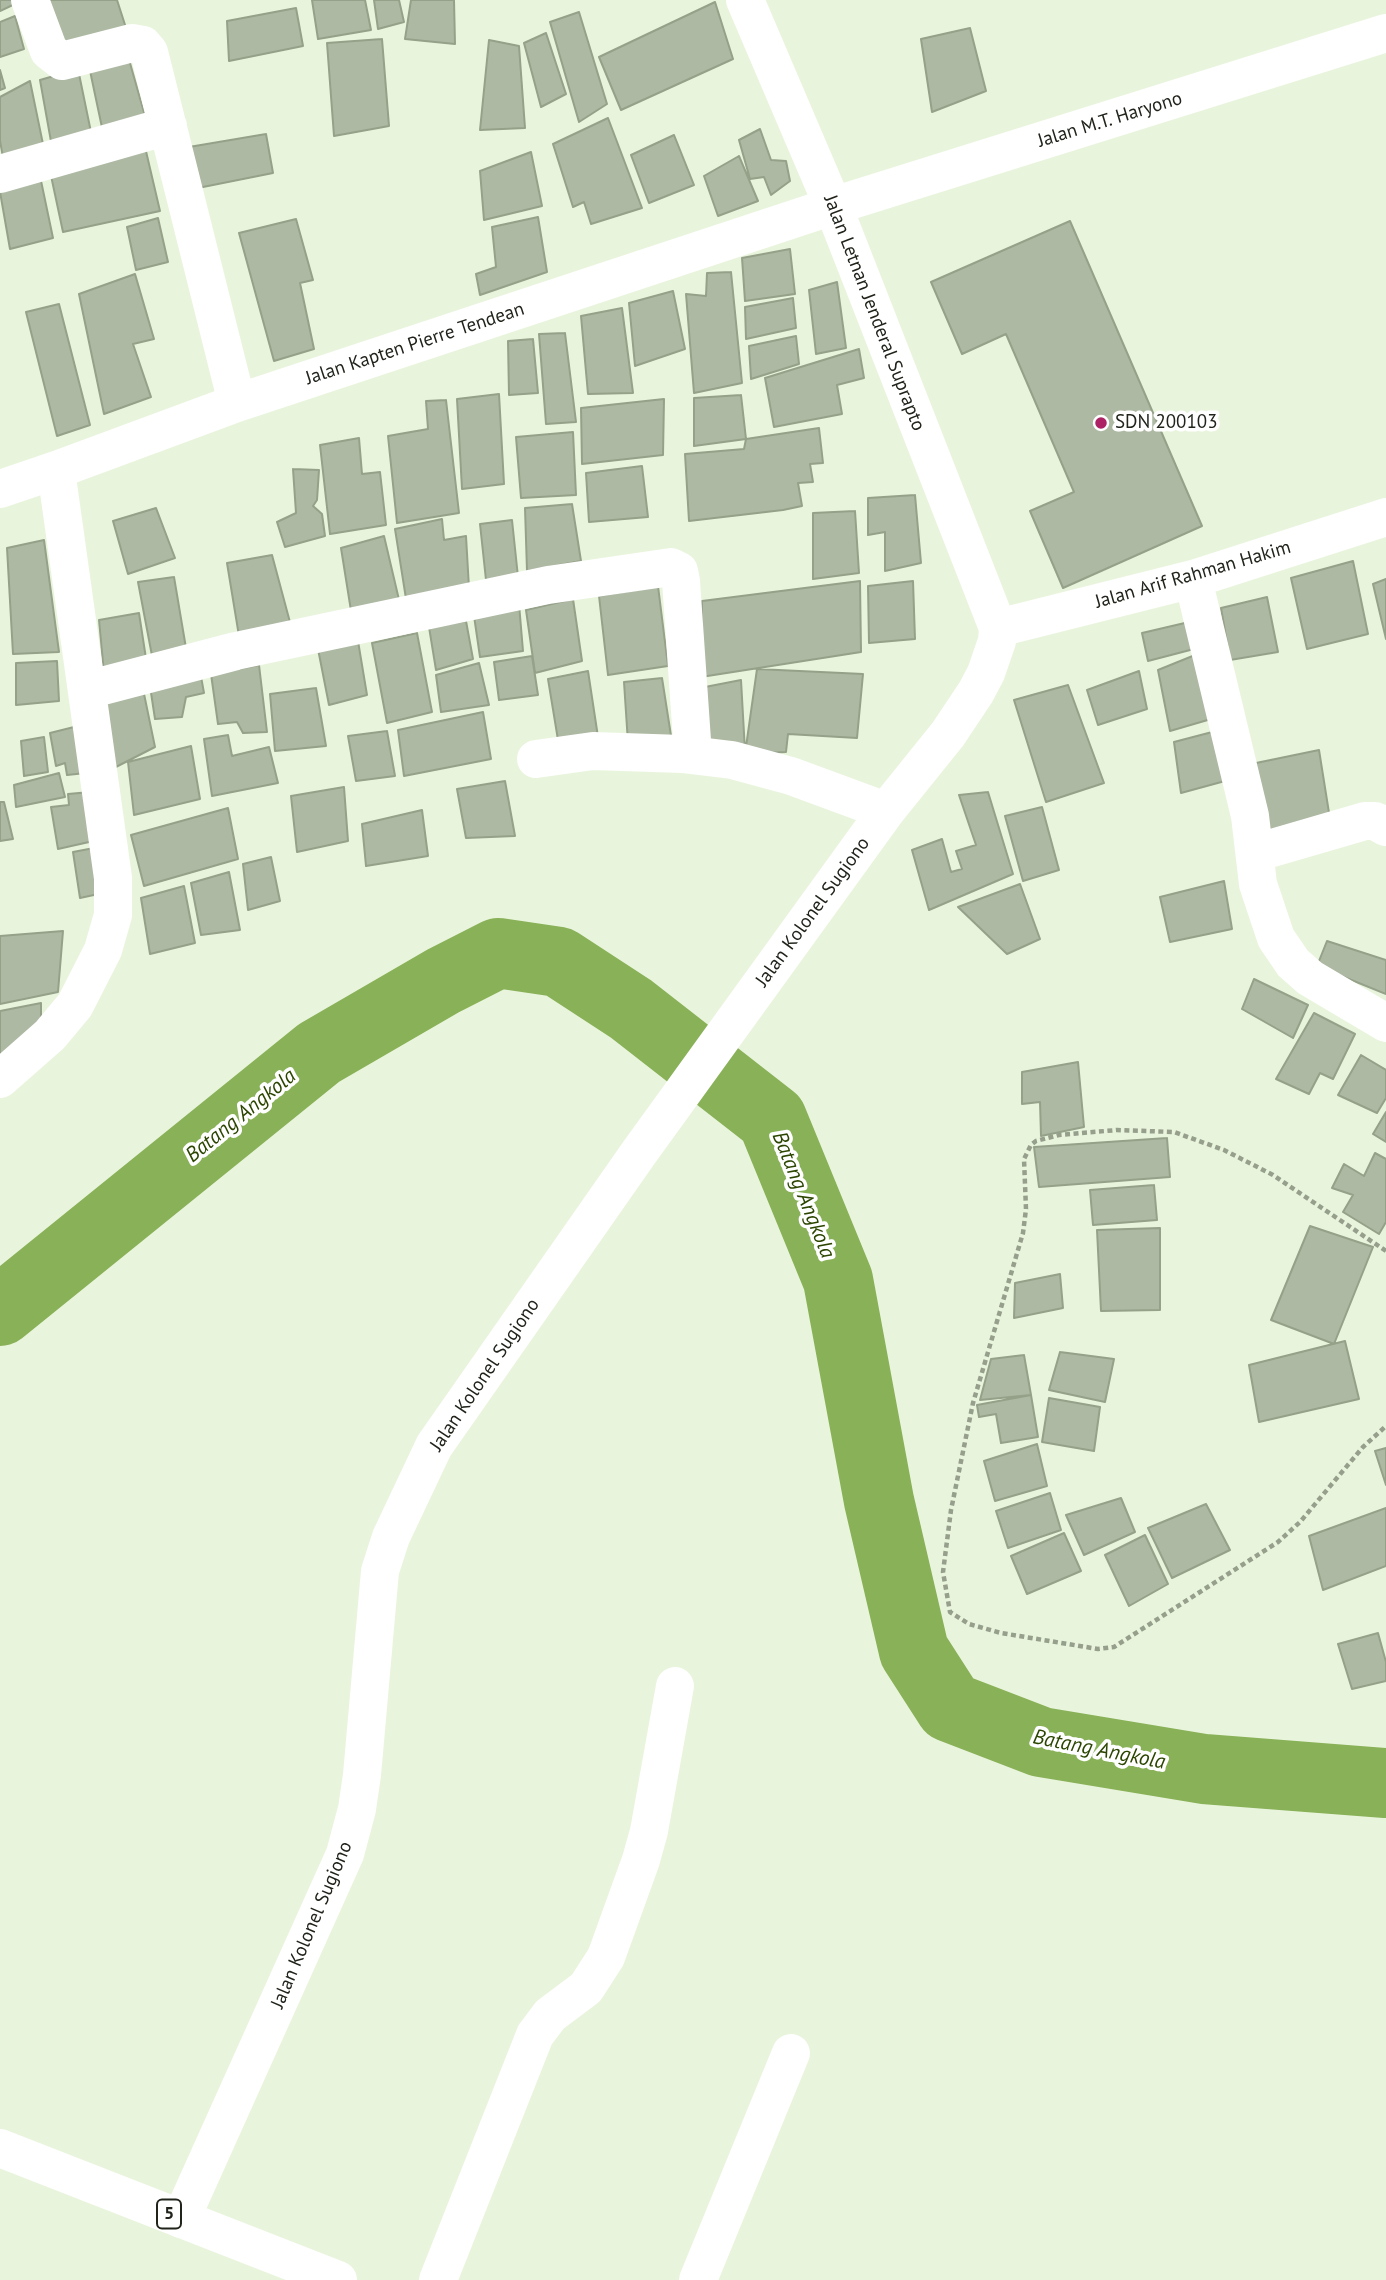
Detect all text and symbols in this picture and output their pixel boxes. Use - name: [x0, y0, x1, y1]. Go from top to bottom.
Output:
- street label: Jalan M.T. Haryono: [1035, 87, 1185, 153]
- street label: Jalan Letnan Jenderal Suprapto: [818, 192, 930, 434]
- street label: Jalan Kapten Pierre Tendean: [303, 298, 527, 390]
- place label: SDN 200103: [1115, 412, 1218, 434]
- marker: SDN 200103: [1093, 415, 1109, 431]
- street label: Jalan Arif Rahman Hakim: [1093, 536, 1293, 614]
- street label: Jalan Kolonel Sugiono: [751, 833, 875, 991]
- water label: Batang Angkola: [181, 1064, 301, 1168]
- water label: Batang Angkola: [766, 1128, 840, 1262]
- street label: Jalan Kolonel Sugiono: [425, 1294, 545, 1456]
- water label: Batang Angkola: [1031, 1725, 1167, 1775]
- street label: Jalan Kolonel Sugiono: [267, 1838, 357, 2012]
- road number: 5: [157, 2200, 181, 2228]

